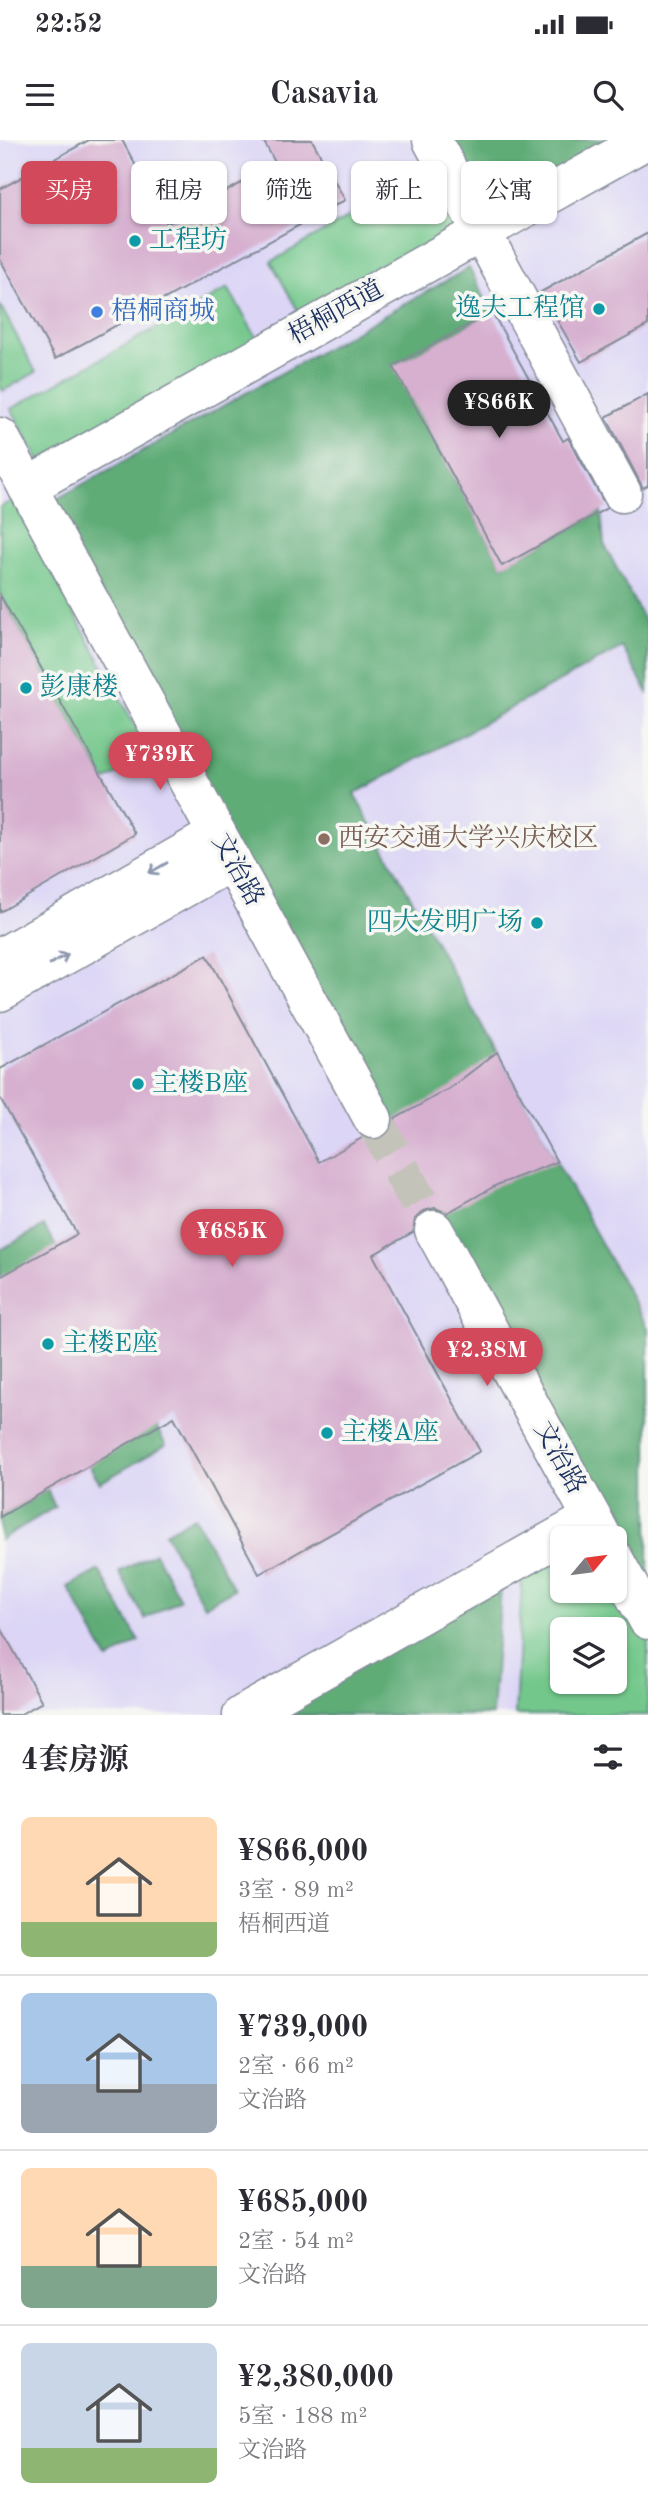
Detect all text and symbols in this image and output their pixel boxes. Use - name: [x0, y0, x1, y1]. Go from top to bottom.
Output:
- text: 22:52: [35, 12, 103, 38]
- icon: menu: [21, 76, 59, 114]
- icon: search: [589, 76, 627, 114]
- text: Casavia: [270, 79, 378, 111]
- chip: 买房: [21, 161, 117, 224]
- chip: 租房: [131, 161, 227, 224]
- chip: 筛选: [241, 161, 337, 224]
- chip: 新上: [351, 161, 447, 224]
- chip: 公寓: [461, 161, 557, 224]
- place label: 工程坊: [149, 226, 227, 254]
- marker: 工程坊: [127, 233, 143, 249]
- street label: 梧桐西道: [283, 275, 388, 350]
- place label: 逸夫工程馆: [455, 294, 585, 322]
- place label: 梧桐商城: [111, 296, 215, 325]
- marker: 逸夫工程馆: [591, 301, 607, 317]
- marker: 梧桐商城: [89, 304, 105, 320]
- pin: ¥866K: [450, 380, 548, 440]
- text: ¥866K: [463, 391, 535, 414]
- place label: 彭康楼: [40, 672, 118, 701]
- marker: 彭康楼: [18, 680, 34, 696]
- pin: ¥739K: [111, 732, 209, 792]
- text: ¥739K: [124, 743, 196, 766]
- place label: 西安交通大学兴庆校区: [338, 824, 598, 852]
- street label: 文治路: [207, 829, 269, 910]
- marker: 西安交通大学兴庆校区: [316, 831, 332, 847]
- one-way arrow: [149, 861, 169, 875]
- place label: 四大发明广场: [367, 908, 523, 936]
- marker: 四大发明广场: [529, 915, 545, 931]
- one-way arrow: [49, 952, 69, 966]
- place label: 主楼B座: [152, 1069, 248, 1097]
- marker: 主楼B座: [130, 1076, 146, 1092]
- pin: ¥685K: [183, 1210, 281, 1269]
- text: ¥685K: [196, 1220, 268, 1243]
- pin: ¥2.38M: [430, 1328, 544, 1388]
- place label: 主楼E座: [62, 1329, 158, 1357]
- marker: 主楼E座: [40, 1336, 56, 1352]
- text: ¥2.38M: [447, 1339, 527, 1362]
- street label: 文治路: [529, 1417, 591, 1498]
- place label: 主楼A座: [341, 1418, 439, 1446]
- marker: 主楼A座: [319, 1425, 335, 1441]
- north arrow: [550, 1526, 626, 1603]
- map controls: [550, 1526, 627, 1694]
- button: layers: [550, 1617, 627, 1694]
- icon: filters: [589, 1738, 627, 1776]
- text: 4套房源: [21, 1746, 128, 1776]
- text: ¥866,000: [238, 1837, 368, 1867]
- icon: home: [77, 1845, 161, 1929]
- text: 3室 · 89 m²: [238, 1879, 354, 1902]
- text: 梧桐西道: [238, 1913, 330, 1936]
- text: ¥739,000: [238, 2013, 368, 2043]
- icon: home: [77, 2021, 161, 2105]
- text: 2室 · 66 m²: [238, 2055, 354, 2078]
- text: 文治路: [238, 2089, 307, 2112]
- text: ¥685,000: [238, 2188, 368, 2218]
- icon: home: [77, 2196, 161, 2280]
- text: 2室 · 54 m²: [238, 2230, 354, 2253]
- text: 文治路: [238, 2264, 307, 2287]
- text: ¥2,380,000: [238, 2363, 394, 2393]
- icon: home: [77, 2371, 161, 2455]
- text: 5室 · 188 m²: [238, 2405, 367, 2428]
- text: 文治路: [238, 2439, 307, 2462]

